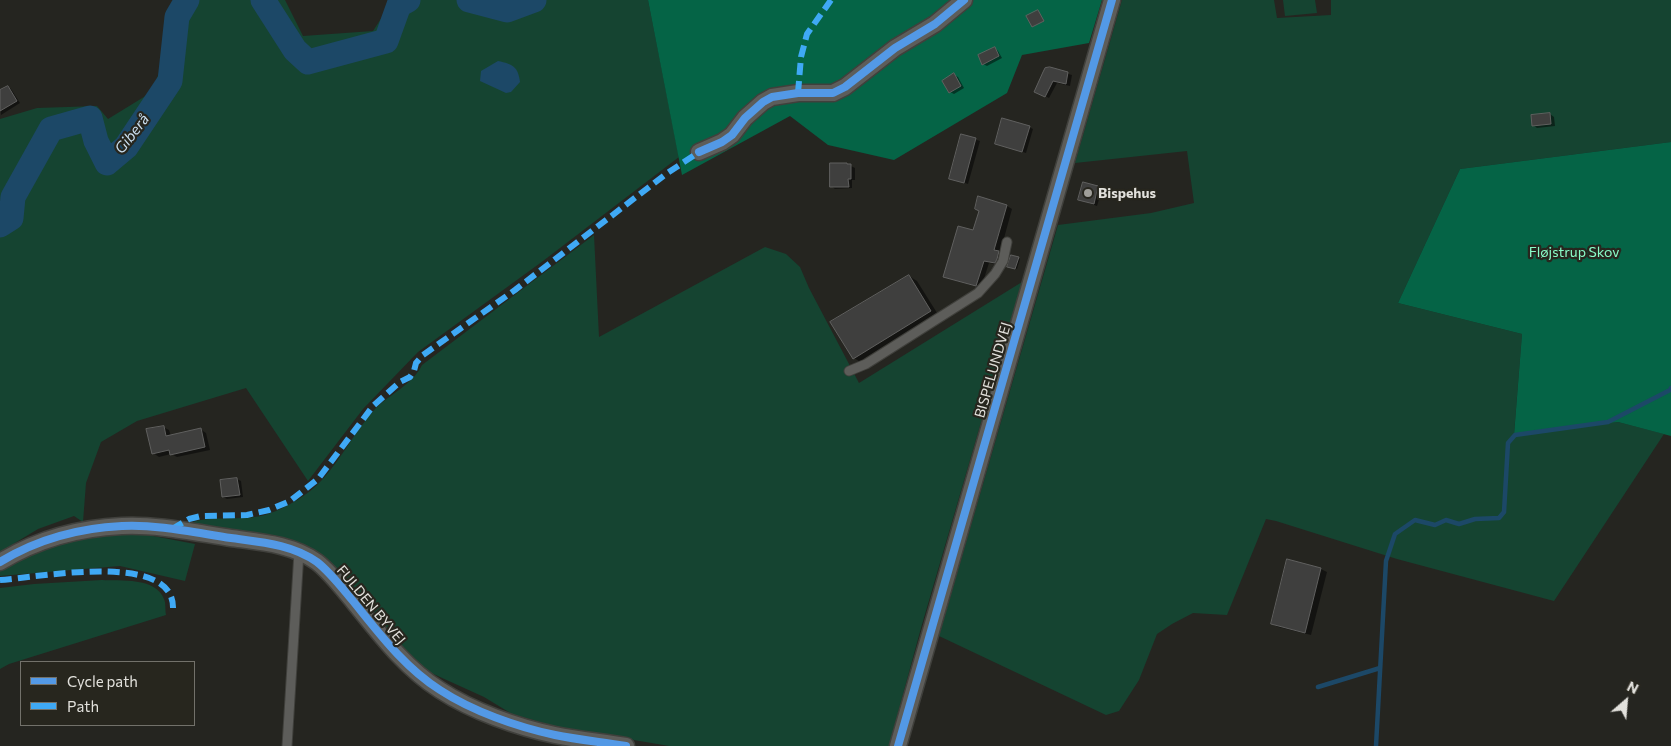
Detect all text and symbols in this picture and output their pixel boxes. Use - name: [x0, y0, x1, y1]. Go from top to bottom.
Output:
- water label: Giberå: [111, 111, 153, 157]
- place label: Bispehus: [1098, 185, 1156, 201]
- marker: Bispehus: [1082, 187, 1094, 199]
- park label: Fløjstrup Skov: [1529, 244, 1619, 260]
- street label: BISPELUNDVEJ: [971, 320, 1015, 420]
- street label: FULDEN BYVEJ: [333, 562, 409, 648]
- legend: [20, 661, 195, 726]
- text: Cycle path: [67, 672, 138, 690]
- north arrow: [1601, 676, 1651, 726]
- text: N: [1625, 677, 1642, 697]
- text: Path: [67, 697, 99, 715]

